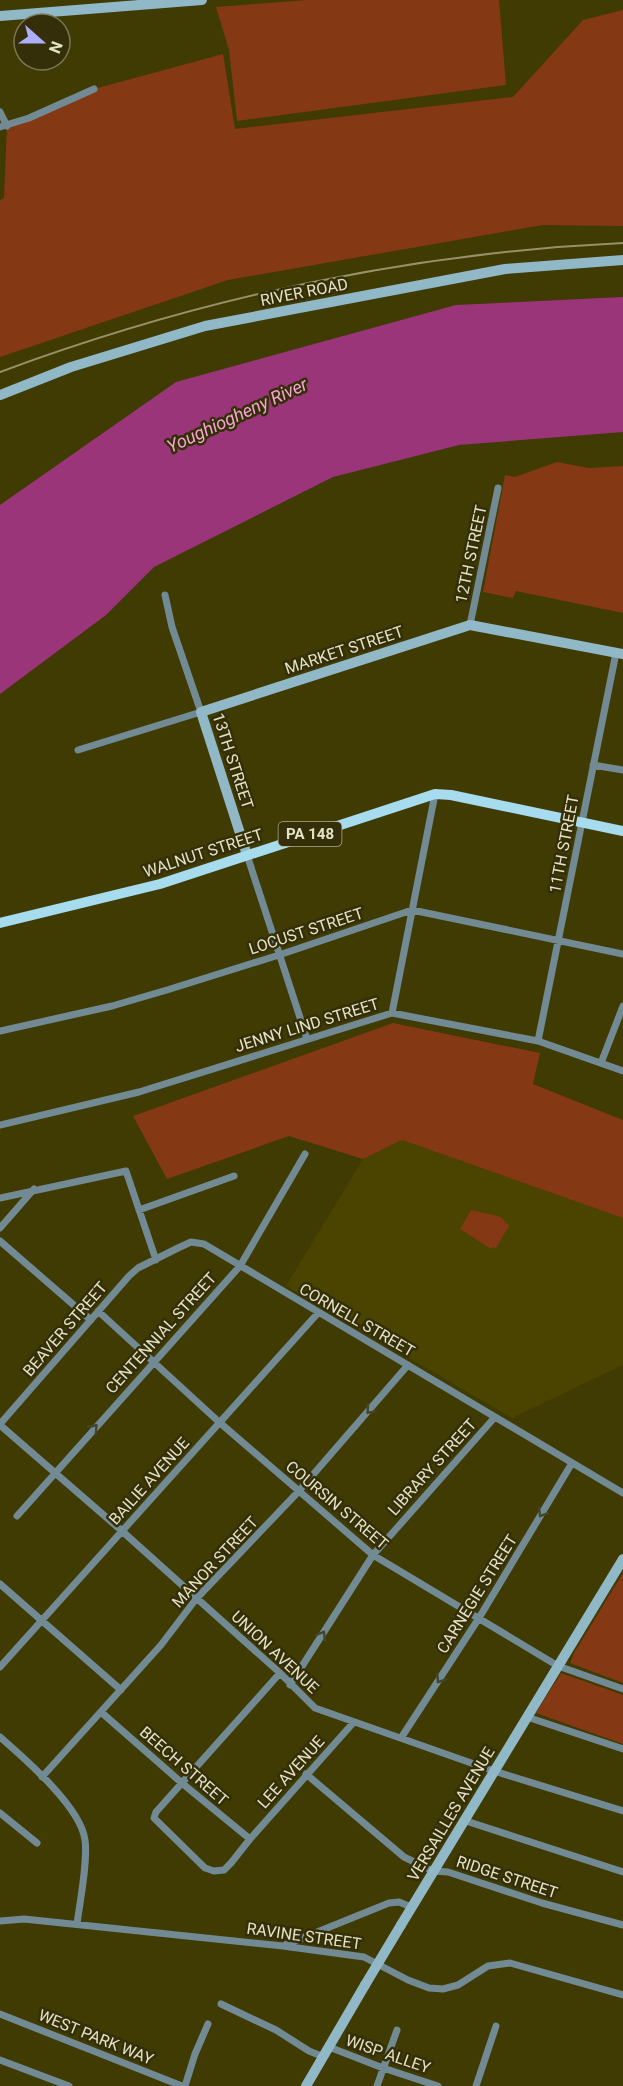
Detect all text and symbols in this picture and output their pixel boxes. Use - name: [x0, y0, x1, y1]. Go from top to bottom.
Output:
- north arrow: [12, 12, 72, 72]
- text: N: [45, 39, 66, 56]
- street label: RIVER ROAD: [259, 274, 349, 310]
- water label: Youghiogheny River: [163, 373, 312, 457]
- street label: 12TH STREET: [451, 503, 491, 605]
- street label: MARKET STREET: [282, 622, 406, 678]
- street label: 13TH STREET: [209, 711, 258, 812]
- street label: 11TH STREET: [545, 793, 583, 895]
- road number: PA 148: [278, 822, 342, 846]
- street label: WALNUT STREET: [141, 825, 266, 881]
- street label: LOCUST STREET: [246, 903, 366, 958]
- street label: JENNY LIND STREET: [233, 994, 382, 1056]
- street label: CENTENNIAL STREET: [102, 1268, 221, 1398]
- street label: BEAVER STREET: [19, 1278, 111, 1380]
- street label: CORNELL STREET: [296, 1279, 418, 1361]
- one-way arrow: [366, 1403, 377, 1414]
- street label: LIBRARY STREET: [384, 1415, 481, 1519]
- one-way arrow: [87, 1425, 98, 1435]
- street label: BAILIE AVENUE: [105, 1434, 193, 1528]
- street label: COURSIN STREET: [282, 1457, 392, 1554]
- one-way arrow: [538, 1507, 550, 1517]
- street label: MANOR STREET: [168, 1512, 262, 1611]
- street label: CARNEGIE STREET: [433, 1531, 521, 1657]
- street label: UNION AVENUE: [227, 1607, 323, 1697]
- one-way arrow: [314, 1631, 326, 1641]
- one-way arrow: [436, 1672, 447, 1683]
- street label: BEECH STREET: [136, 1723, 232, 1810]
- street label: LEE AVENUE: [254, 1732, 328, 1812]
- street label: VERSAILLES AVENUE: [403, 1743, 499, 1885]
- street label: RIDGE STREET: [454, 1852, 561, 1902]
- street label: RAVINE STREET: [246, 1919, 363, 1954]
- street label: WEST PARK WAY: [36, 2005, 157, 2069]
- street label: WISP ALLEY: [343, 2031, 433, 2078]

